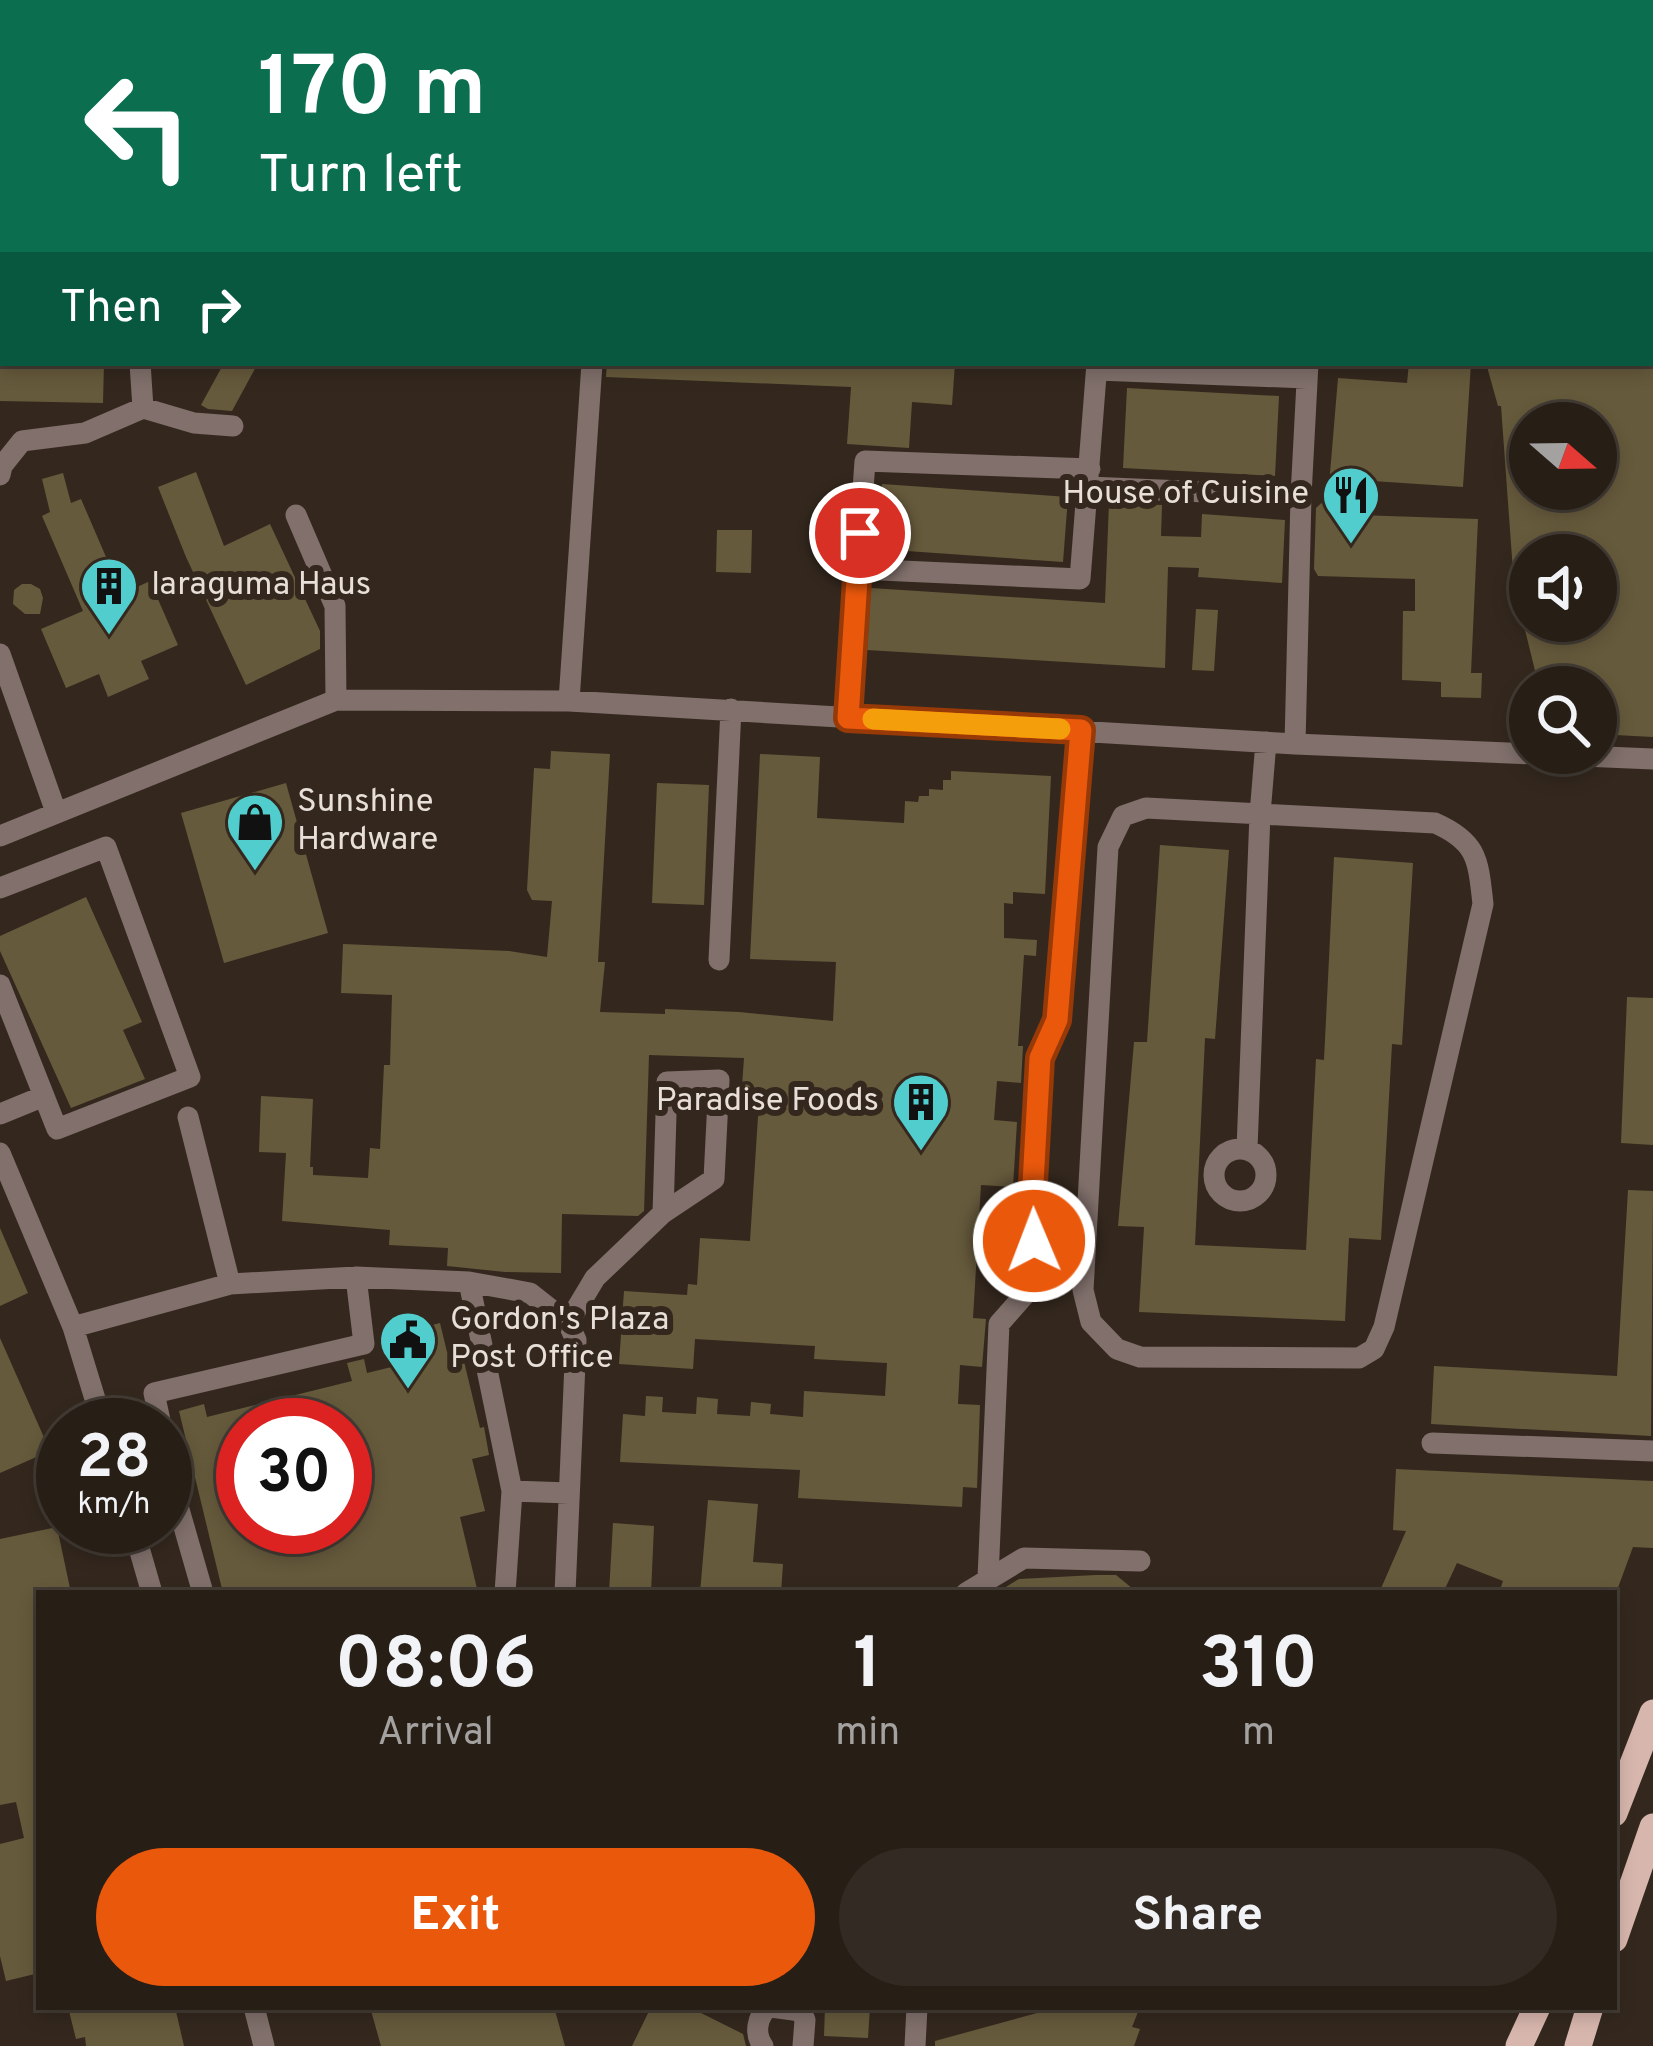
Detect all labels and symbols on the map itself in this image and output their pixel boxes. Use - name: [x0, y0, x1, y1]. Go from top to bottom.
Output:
- north arrow: [1509, 402, 1617, 510]
- restaurant icon: House of Cuisine: [1320, 464, 1382, 546]
- place label: House of Cuisine: [1062, 474, 1309, 516]
- pin: [809, 482, 911, 584]
- building icon: Iaraguma Haus: [78, 555, 140, 637]
- place label: Iaraguma Haus: [151, 565, 371, 607]
- place label: Sunshine Hardware: [297, 782, 438, 862]
- shop icon: Sunshine Hardware: [224, 791, 286, 873]
- building icon: Paradise Foods: [890, 1071, 952, 1153]
- place label: Paradise Foods: [656, 1081, 879, 1123]
- position arrow: [971, 1178, 1097, 1304]
- place label: Gordon's Plaza Post Office: [450, 1300, 669, 1380]
- public building icon: Gordon's Plaza Post Office: [377, 1309, 439, 1391]
- speed limit sign: 30: [216, 1398, 372, 1554]

